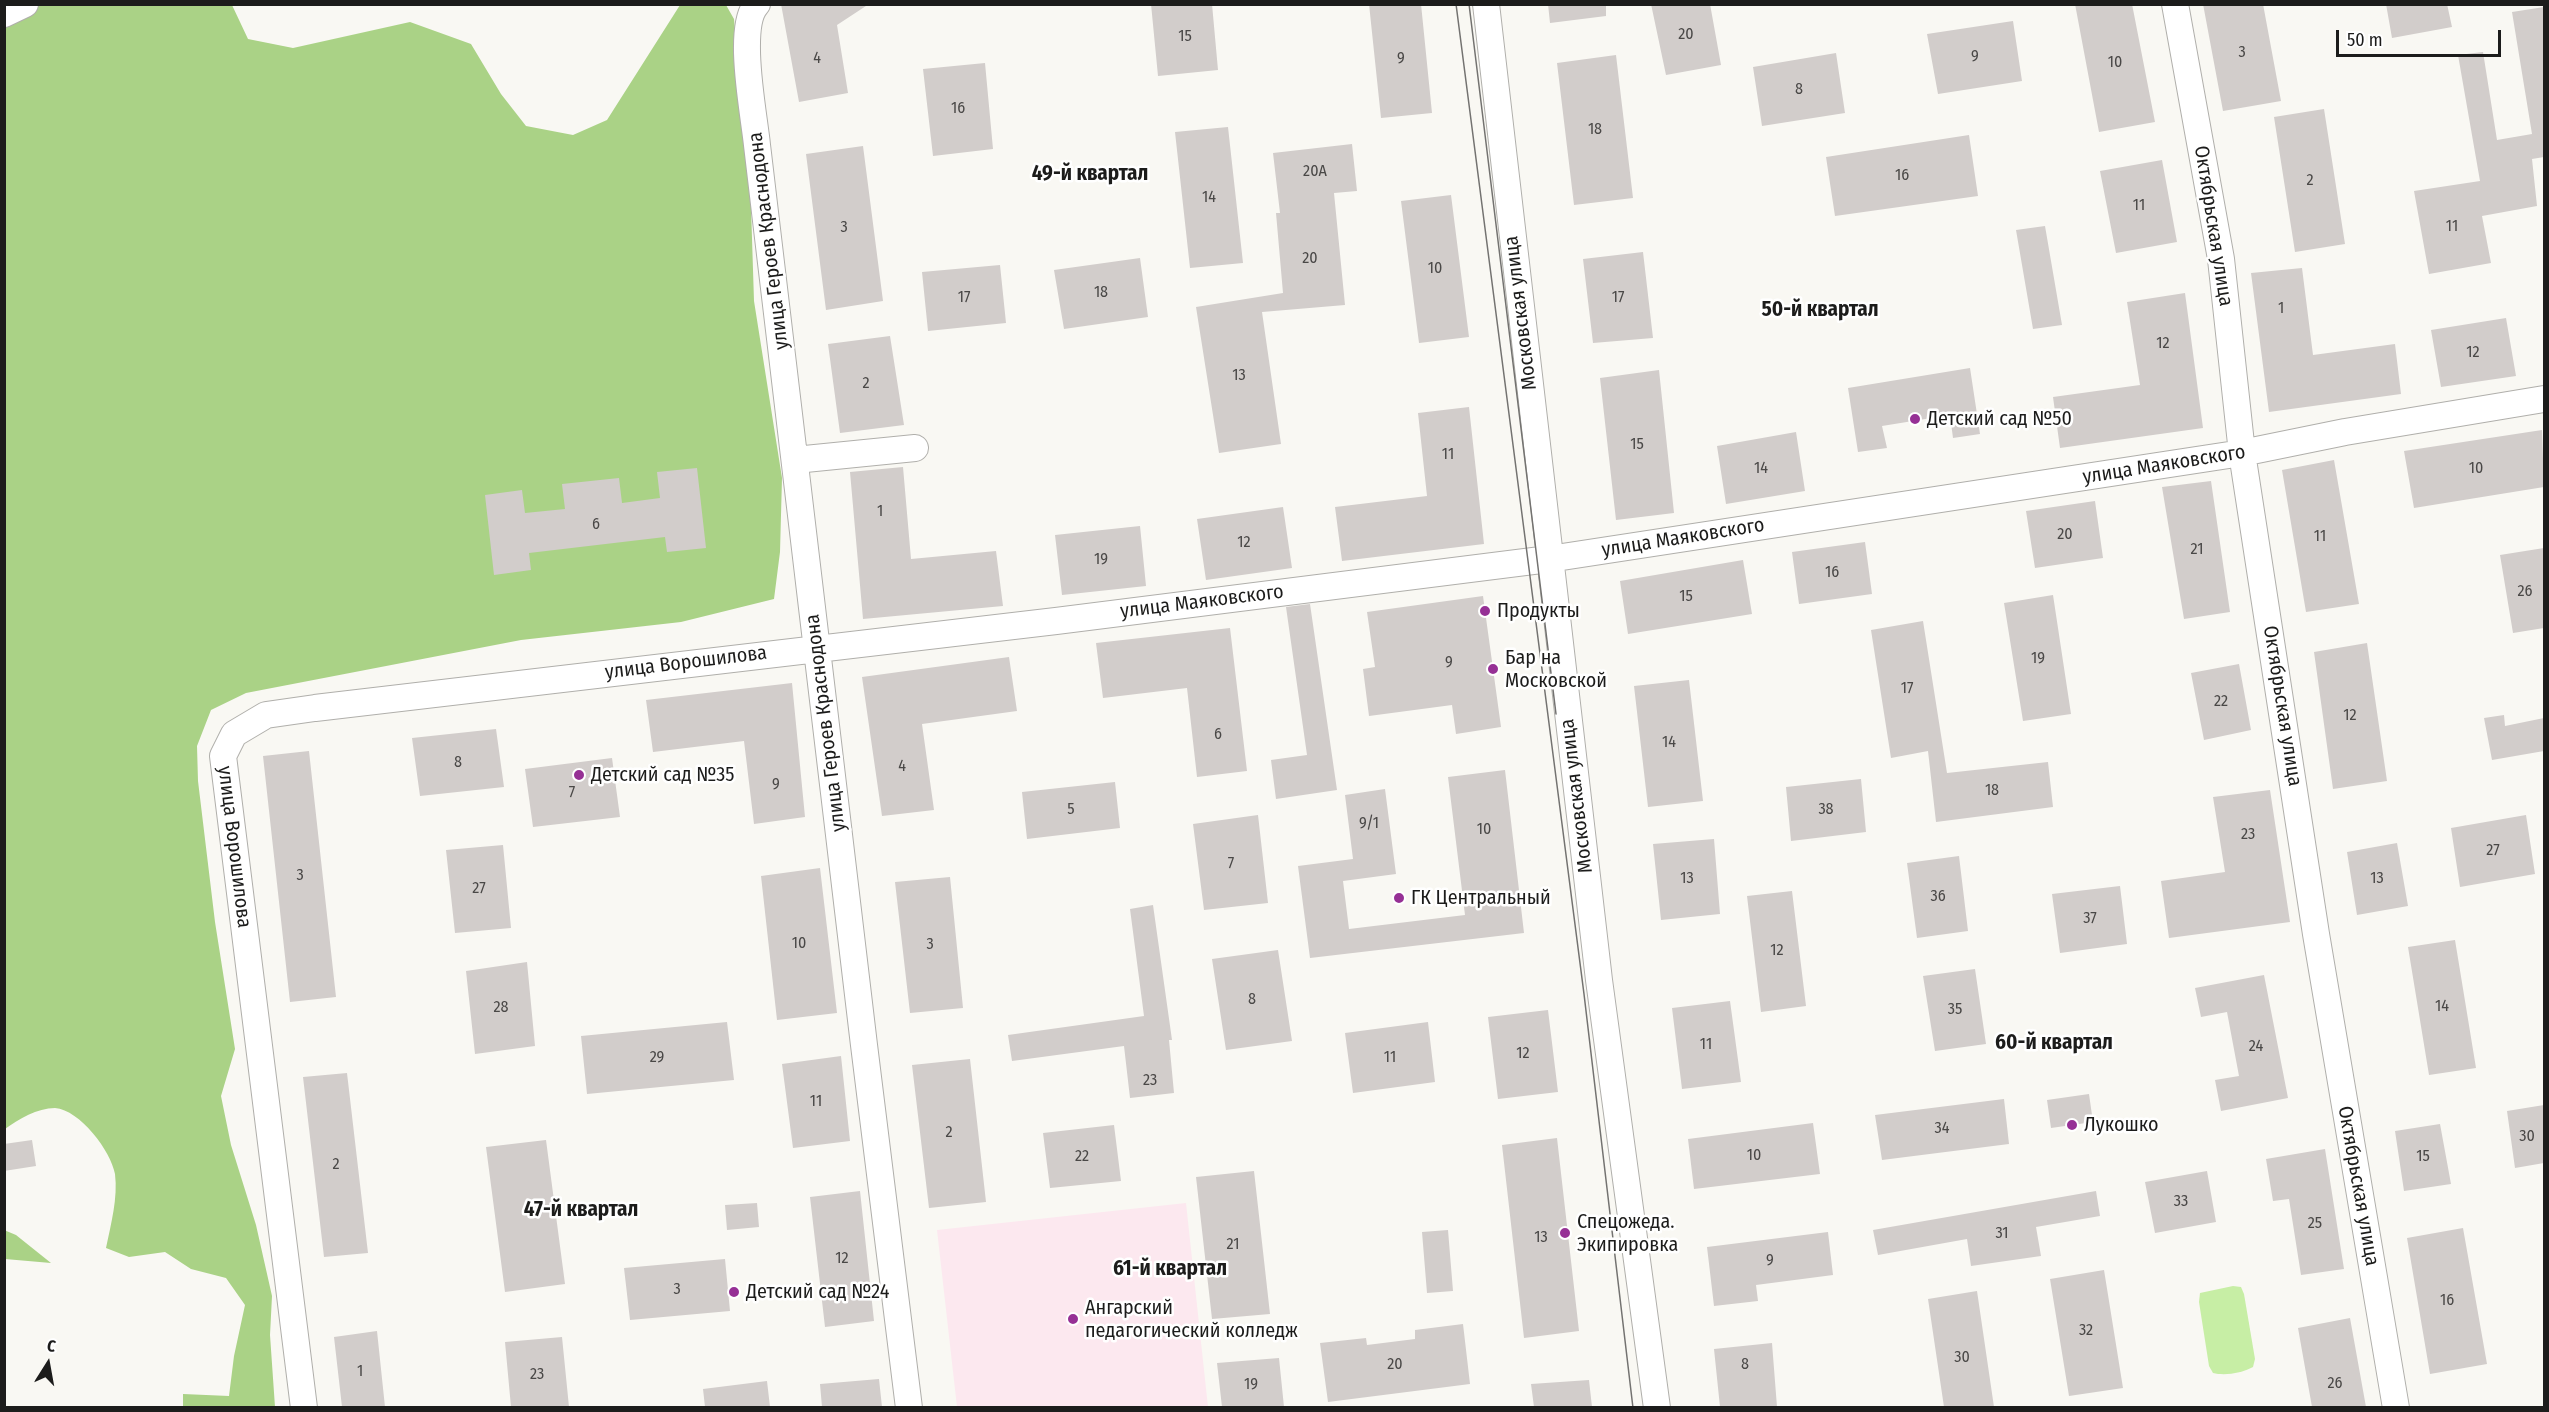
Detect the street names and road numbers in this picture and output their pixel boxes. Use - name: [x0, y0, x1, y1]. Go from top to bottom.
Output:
- street label: улица Героев Краснодона: [744, 131, 794, 351]
- street label: Октябрьская улица: [2188, 144, 2238, 308]
- street label: Московская улица: [1500, 235, 1542, 391]
- street label: улица Маяковского: [2081, 440, 2247, 490]
- street label: улица Маяковского: [1600, 513, 1766, 563]
- street label: улица Маяковского: [1119, 580, 1285, 624]
- street label: улица Героев Краснодона: [801, 613, 851, 833]
- street label: Октябрьская улица: [2257, 624, 2307, 788]
- street label: улица Ворошилова: [604, 641, 768, 685]
- street label: Московская улица: [1556, 718, 1598, 874]
- street label: улица Ворошилова: [212, 765, 256, 929]
- street label: Октябрьская улица: [2332, 1104, 2384, 1268]

